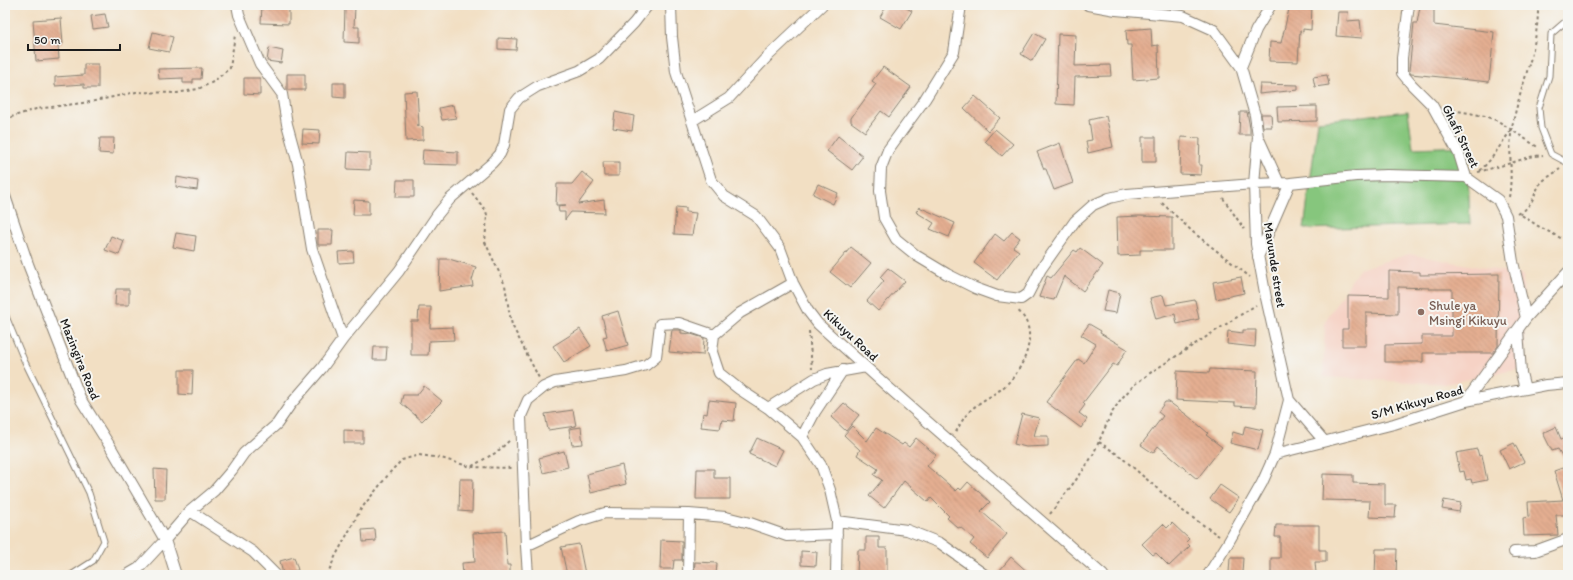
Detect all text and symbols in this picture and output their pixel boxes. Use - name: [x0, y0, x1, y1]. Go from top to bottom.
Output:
- scale bar: [28, 26, 120, 52]
- text: 50 m: [34, 33, 60, 47]
- street label: Ghafi Street: [1439, 102, 1483, 170]
- street label: Mavunde street: [1261, 221, 1289, 309]
- place label: Shule ya Msingi Kikuyu: [1429, 298, 1507, 328]
- street label: Kikuyu Road: [820, 306, 882, 364]
- marker: Shule ya Msingi Kikuyu: [1416, 307, 1426, 317]
- street label: Mazingira Road: [57, 316, 103, 402]
- street label: S/M Kikuyu Road: [1369, 382, 1465, 422]

